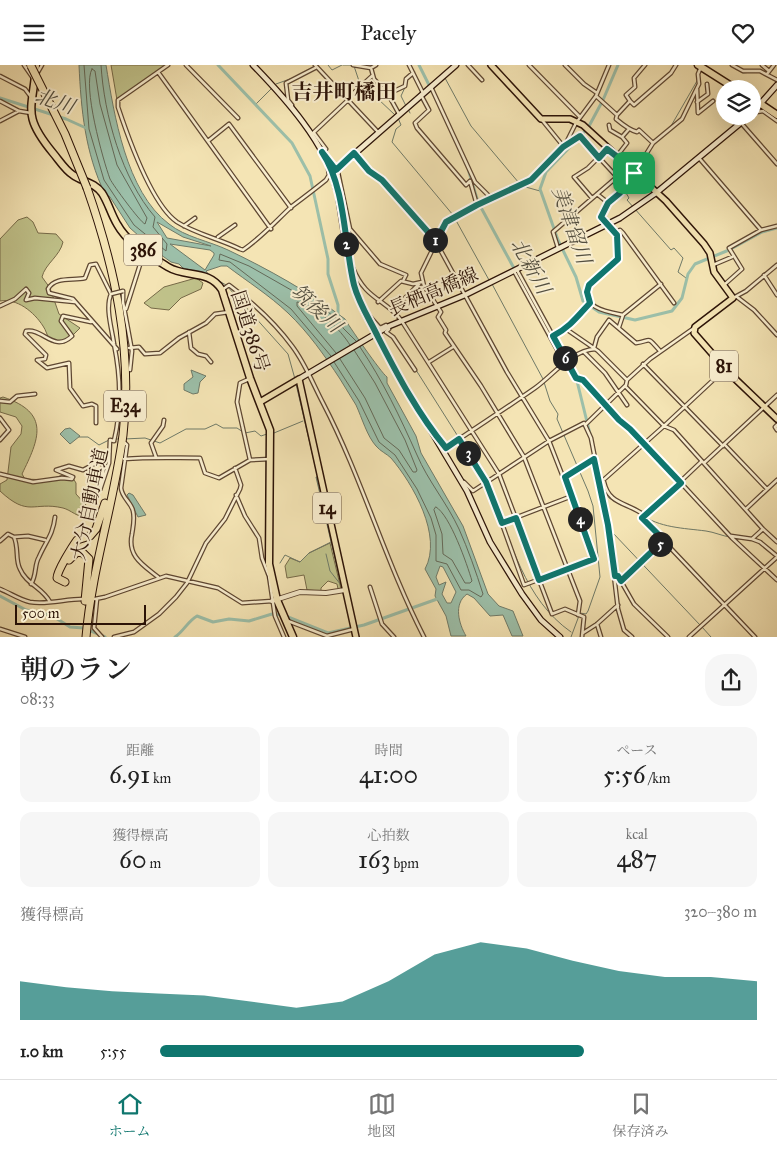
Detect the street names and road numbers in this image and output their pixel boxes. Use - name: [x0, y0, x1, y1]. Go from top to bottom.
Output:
- road number: 386: [124, 235, 162, 265]
- street label: 長栖高橋線: [385, 262, 481, 321]
- street label: 国道386号: [227, 287, 275, 375]
- road number: 81: [710, 351, 738, 381]
- road number: E34: [104, 391, 146, 421]
- street label: 大分自動車道: [66, 446, 113, 562]
- road number: 14: [313, 493, 341, 523]

